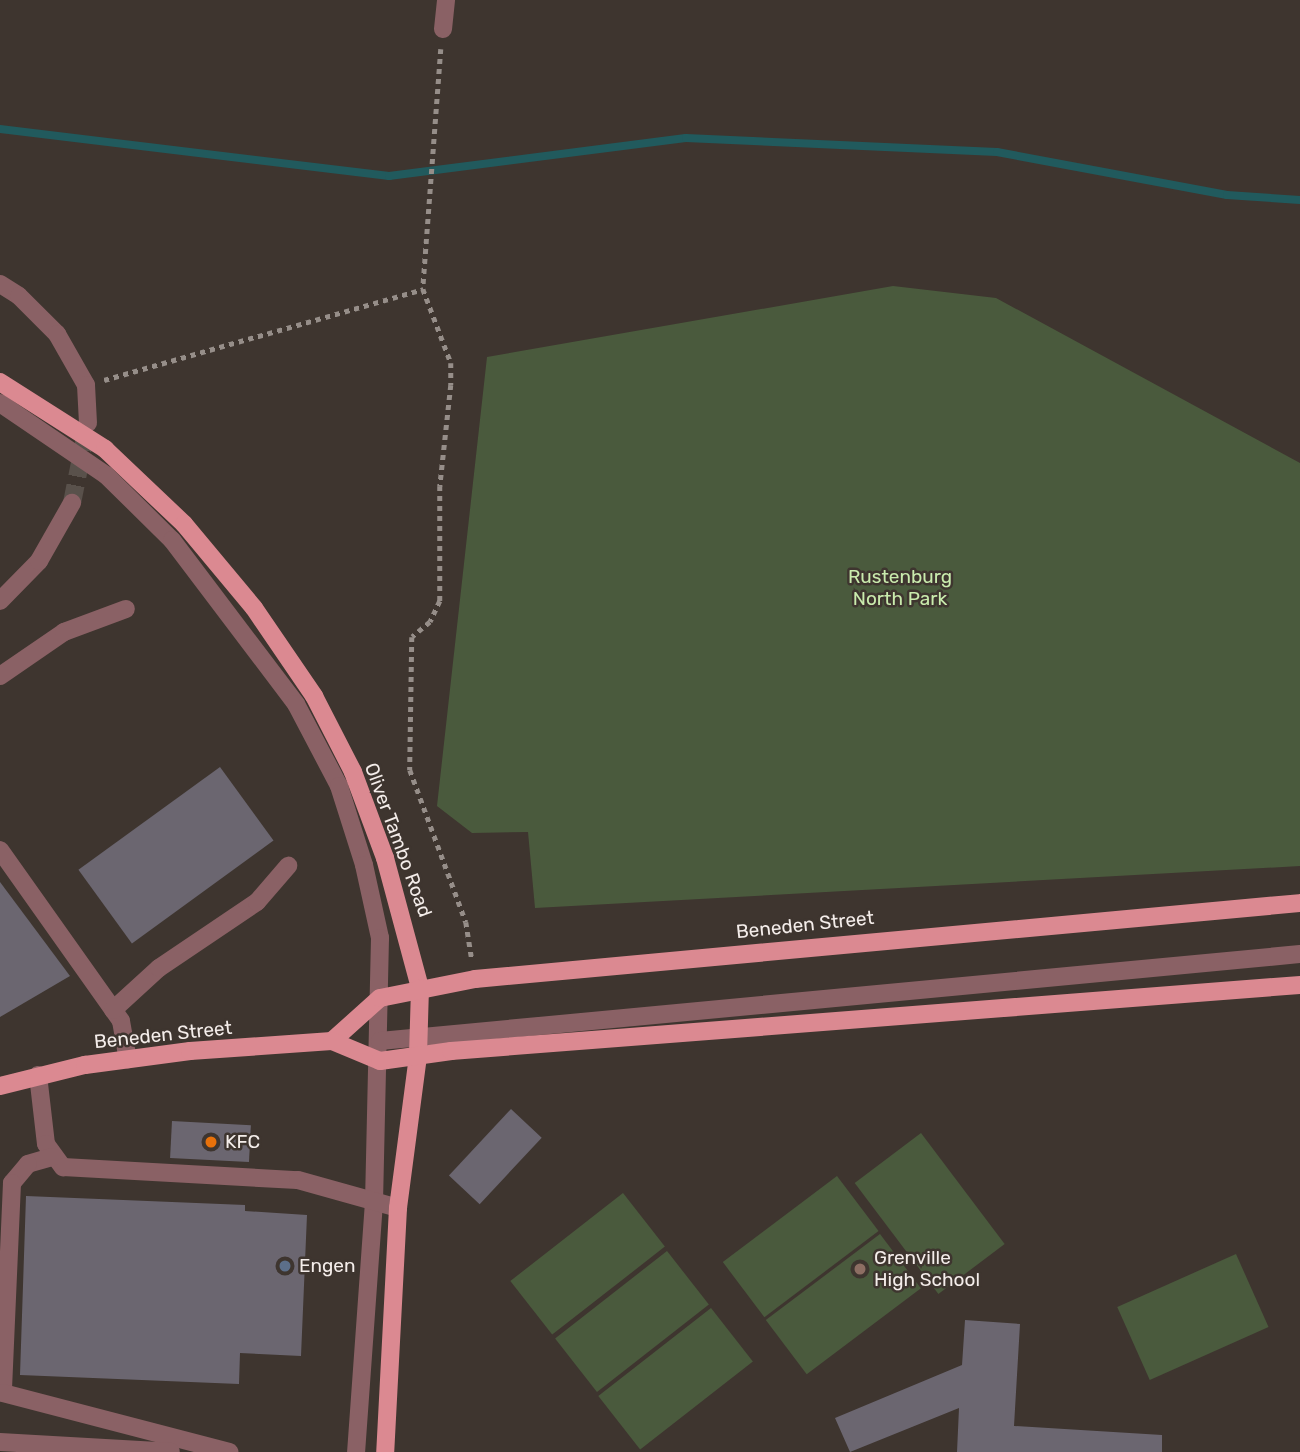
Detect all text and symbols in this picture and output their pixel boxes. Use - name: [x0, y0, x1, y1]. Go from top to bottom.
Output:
- park label: Rustenburg North Park: [848, 566, 952, 610]
- street label: Oliver Tambo Road: [359, 759, 437, 921]
- street label: Beneden Street: [735, 906, 875, 944]
- street label: Beneden Street: [93, 1016, 233, 1054]
- place label: KFC: [225, 1131, 260, 1153]
- marker: KFC: [203, 1134, 219, 1150]
- place label: Grenville High School: [874, 1247, 980, 1291]
- place label: Engen: [299, 1255, 356, 1277]
- marker: Engen: [277, 1258, 293, 1274]
- marker: Grenville High School: [852, 1261, 868, 1277]

